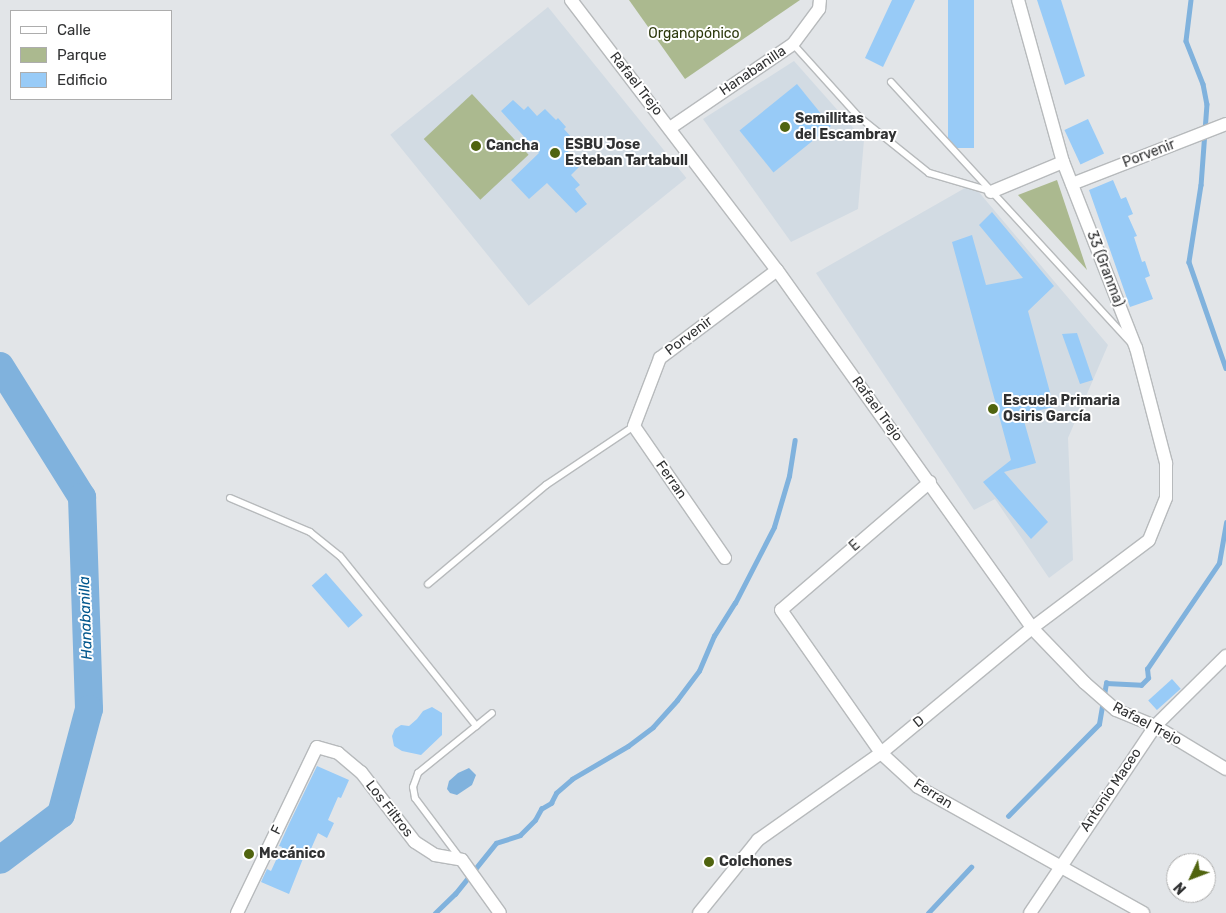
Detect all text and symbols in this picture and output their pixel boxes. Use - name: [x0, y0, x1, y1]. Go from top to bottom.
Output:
- legend: [10, 10, 172, 100]
- text: Calle: [57, 21, 91, 39]
- park label: Organopónico: [648, 26, 740, 42]
- street label: Hanabanilla: [717, 43, 789, 99]
- text: Parque: [57, 46, 107, 64]
- street label: Rafael Trejo: [606, 49, 666, 119]
- text: Edificio: [57, 71, 107, 89]
- place label: Semillitas del Escambray: [795, 111, 897, 144]
- marker: Semillitas del Escambray: [779, 121, 791, 133]
- street label: Porvenir: [1120, 136, 1178, 172]
- place label: ESBU Jose Esteban Tartabull: [565, 137, 688, 170]
- place label: Cancha: [486, 138, 539, 154]
- marker: Cancha: [470, 140, 482, 152]
- marker: ESBU Jose Esteban Tartabull: [549, 147, 561, 159]
- street label: 33 (Granma): [1083, 229, 1127, 309]
- street label: Porvenir: [662, 313, 716, 359]
- street label: Rafael Trejo: [848, 373, 906, 445]
- place label: Escuela Primaria Osiris García: [1003, 393, 1120, 426]
- marker: Escuela Primaria Osiris García: [987, 403, 999, 415]
- street label: Ferran: [652, 458, 690, 502]
- street label: E: [846, 537, 864, 555]
- water label: Hanabanilla: [76, 576, 96, 660]
- street label: Rafael Trejo: [1109, 699, 1185, 749]
- street label: D: [910, 712, 928, 732]
- street label: Antonio Maceo: [1077, 745, 1145, 835]
- street label: Ferran: [910, 776, 956, 812]
- street label: Los Filtros: [362, 777, 416, 841]
- street label: F: [268, 823, 286, 837]
- place label: Mecánico: [259, 846, 325, 862]
- marker: Mecánico: [243, 848, 255, 860]
- north arrow: [1166, 853, 1216, 903]
- place label: Colchones: [719, 854, 792, 870]
- marker: Colchones: [703, 856, 715, 868]
- text: N: [1171, 878, 1190, 897]

